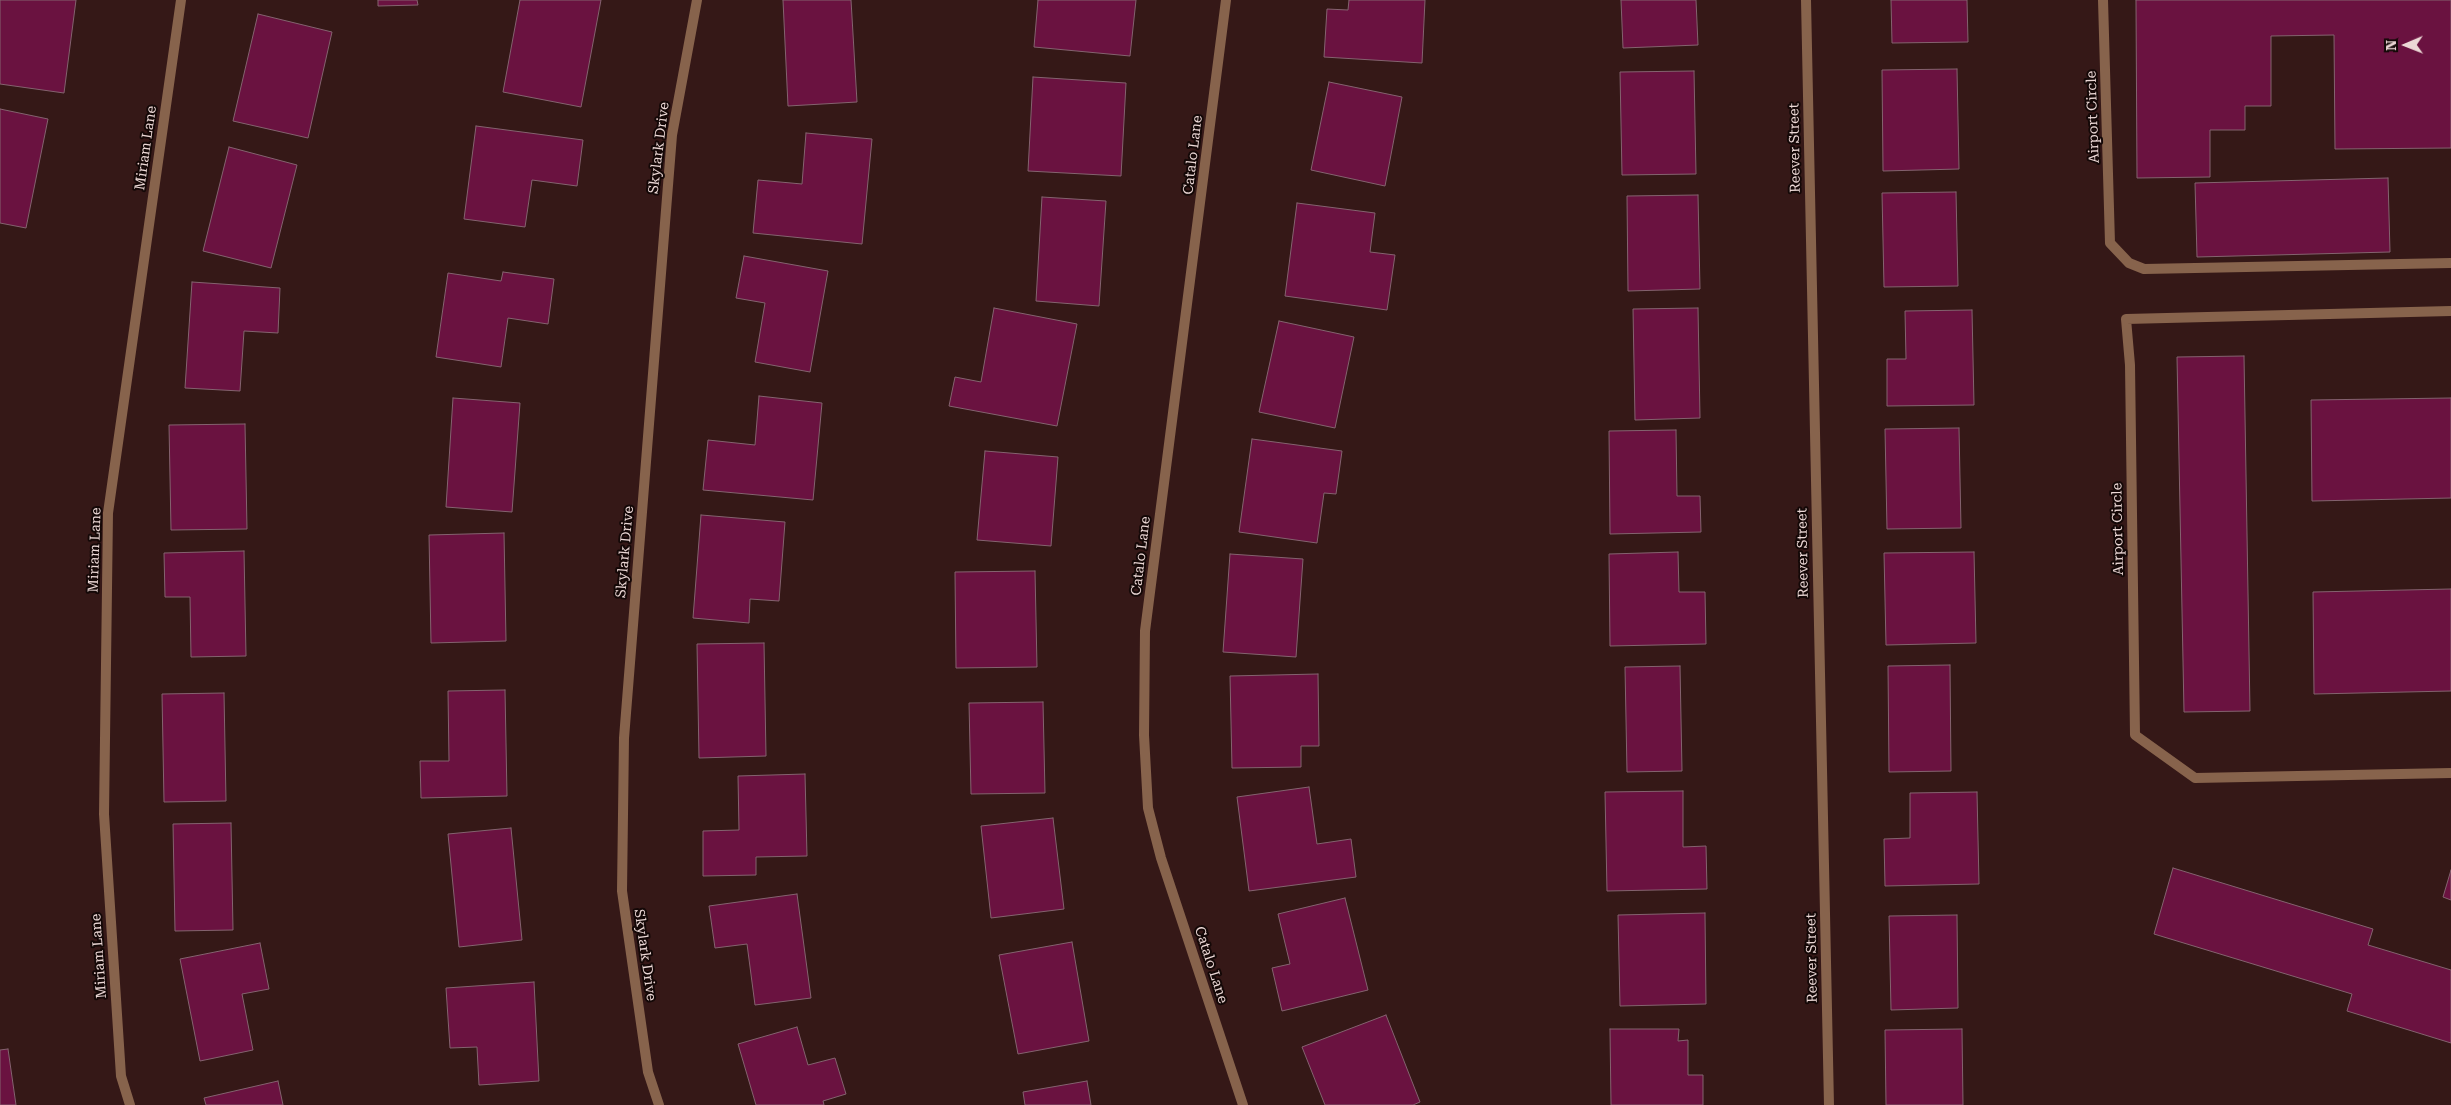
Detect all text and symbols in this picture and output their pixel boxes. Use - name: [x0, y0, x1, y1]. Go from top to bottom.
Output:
- north arrow: [2381, 20, 2431, 70]
- text: N: [2383, 40, 2399, 51]
- street label: Airport Circle: [2083, 70, 2103, 164]
- street label: Skylark Drive: [645, 101, 673, 195]
- street label: Reever Street: [1786, 103, 1804, 193]
- street label: Miriam Lane: [132, 105, 160, 191]
- street label: Catalo Lane: [1180, 114, 1206, 196]
- street label: Airport Circle: [2109, 483, 2127, 575]
- street label: Skylark Drive: [613, 505, 637, 599]
- street label: Miriam Lane: [85, 507, 105, 593]
- street label: Reever Street: [1794, 508, 1812, 598]
- street label: Catalo Lane: [1128, 515, 1154, 597]
- street label: Skylark Drive: [630, 908, 660, 1002]
- street label: Miriam Lane: [88, 913, 110, 999]
- street label: Reever Street: [1803, 913, 1821, 1003]
- street label: Catalo Lane: [1191, 924, 1231, 1006]

